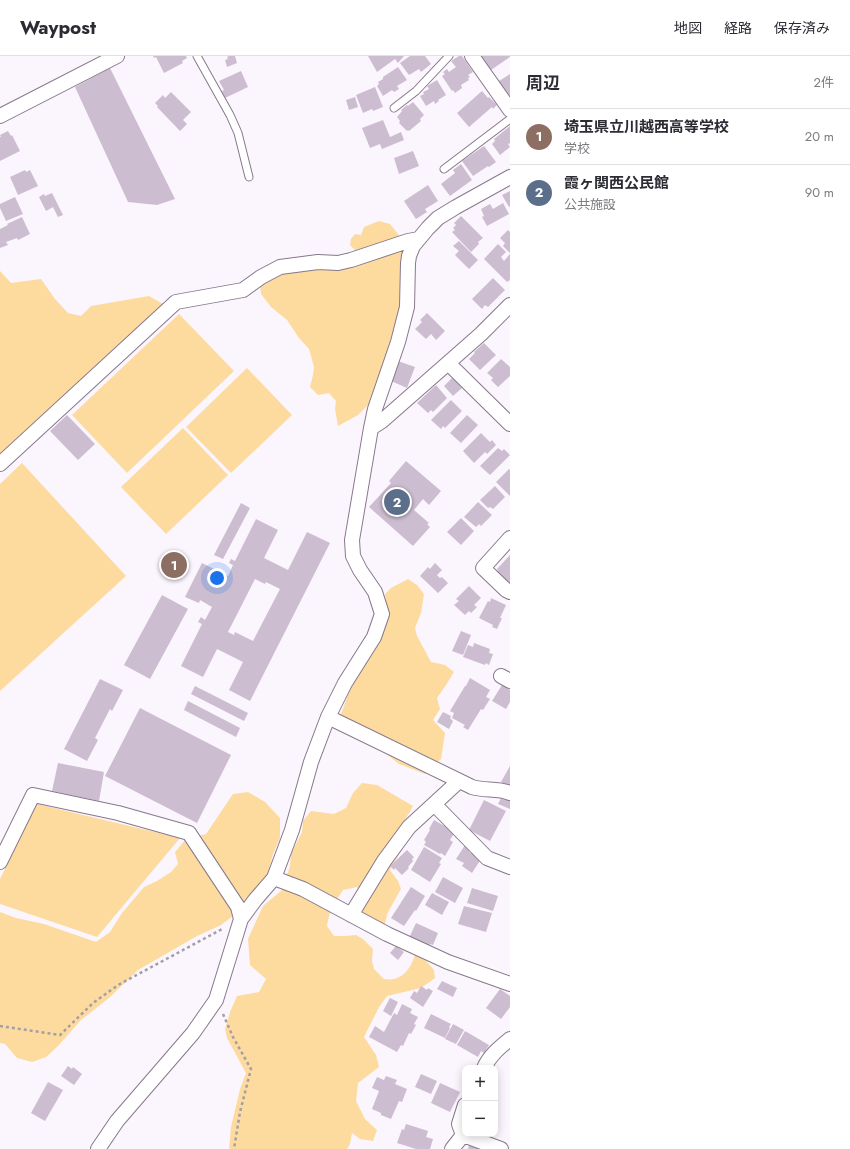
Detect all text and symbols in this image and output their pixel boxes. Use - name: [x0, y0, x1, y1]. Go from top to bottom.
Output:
- text: Waypost: [20, 14, 96, 41]
- text: 地図: [674, 18, 702, 38]
- text: 経路: [724, 18, 752, 38]
- text: 保存済み: [774, 18, 830, 38]
- text: 周辺: [526, 71, 560, 95]
- text: 2件: [814, 73, 834, 92]
- text: 埼玉県立川越西高等学校: [564, 116, 729, 138]
- text: 1: [536, 127, 542, 146]
- text: 20 m: [805, 127, 834, 146]
- text: 学校: [564, 139, 590, 158]
- text: 霞ヶ関西公民館: [564, 172, 669, 194]
- text: 2: [535, 183, 543, 202]
- text: 90 m: [805, 183, 834, 202]
- text: 公共施設: [564, 195, 616, 214]
- pin: 2: [384, 487, 410, 517]
- pin: 1: [161, 550, 187, 580]
- your location: [207, 568, 227, 588]
- map controls: [462, 1065, 498, 1137]
- button: +: [462, 1065, 498, 1101]
- button: −: [462, 1101, 498, 1137]

